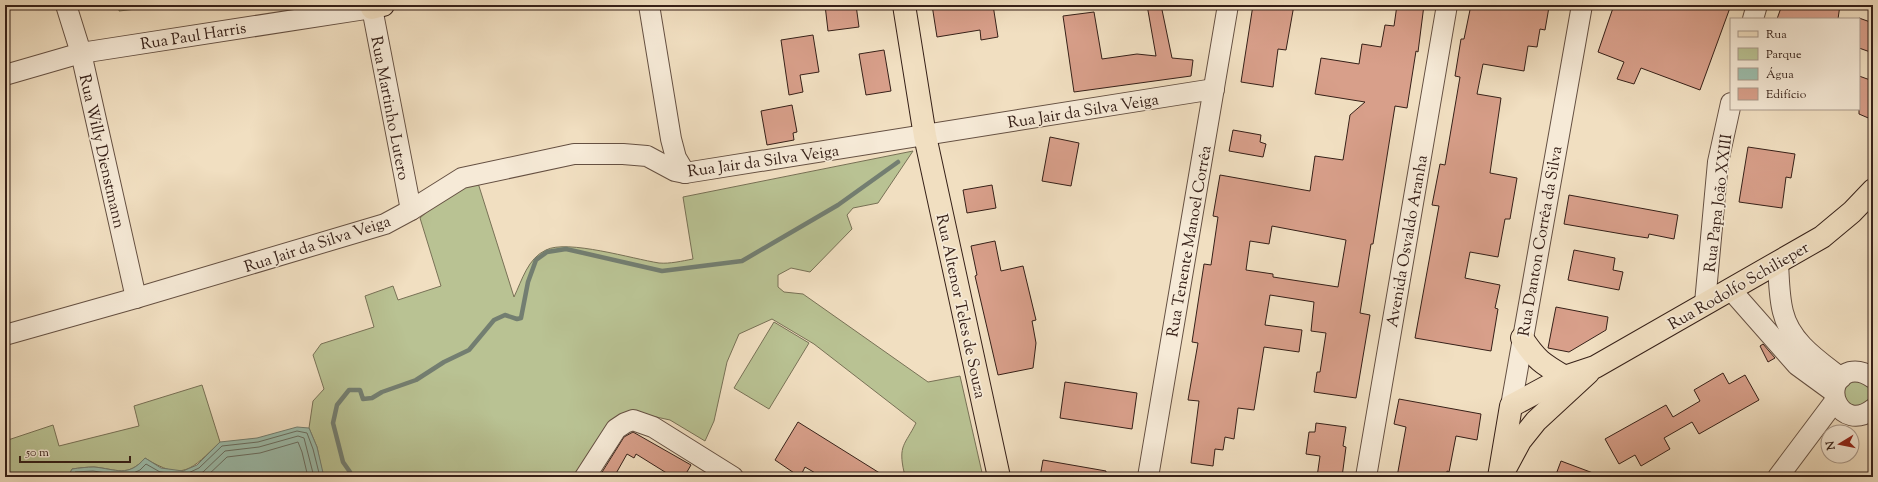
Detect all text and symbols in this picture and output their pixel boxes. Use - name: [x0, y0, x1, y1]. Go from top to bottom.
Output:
- street label: Rua Paul Harris: [139, 18, 248, 57]
- legend: [1730, 18, 1860, 110]
- text: Rua: [1766, 26, 1787, 44]
- street label: Rua Martinho Lutero: [363, 34, 414, 183]
- text: Parque: [1766, 46, 1802, 64]
- text: Água: [1766, 66, 1794, 84]
- street label: Rua Willy Dienstmann: [72, 72, 130, 232]
- text: Edifício: [1766, 86, 1807, 104]
- street label: Rua Jair da Silva Veiga: [1006, 89, 1161, 136]
- street label: Rua Papa João XXIII: [1700, 133, 1739, 274]
- street label: Rua Jair da Silva Veiga: [686, 140, 841, 184]
- street label: Rua Tenente Manoel Corrêa: [1162, 143, 1219, 339]
- street label: Rua Danton Corrêa da Silva: [1513, 144, 1570, 338]
- street label: Avenida Osvaldo Aranha: [1382, 153, 1435, 329]
- street label: Rua Jair da Silva Veiga: [242, 211, 395, 280]
- street label: Rua Altenor Teles de Souza: [929, 212, 990, 401]
- street label: Rua Rodolfo Schilieper: [1664, 237, 1814, 337]
- north arrow: [1820, 424, 1860, 464]
- scale bar: [20, 438, 130, 464]
- text: N: [1822, 440, 1840, 452]
- text: 50 m: [25, 444, 49, 462]

